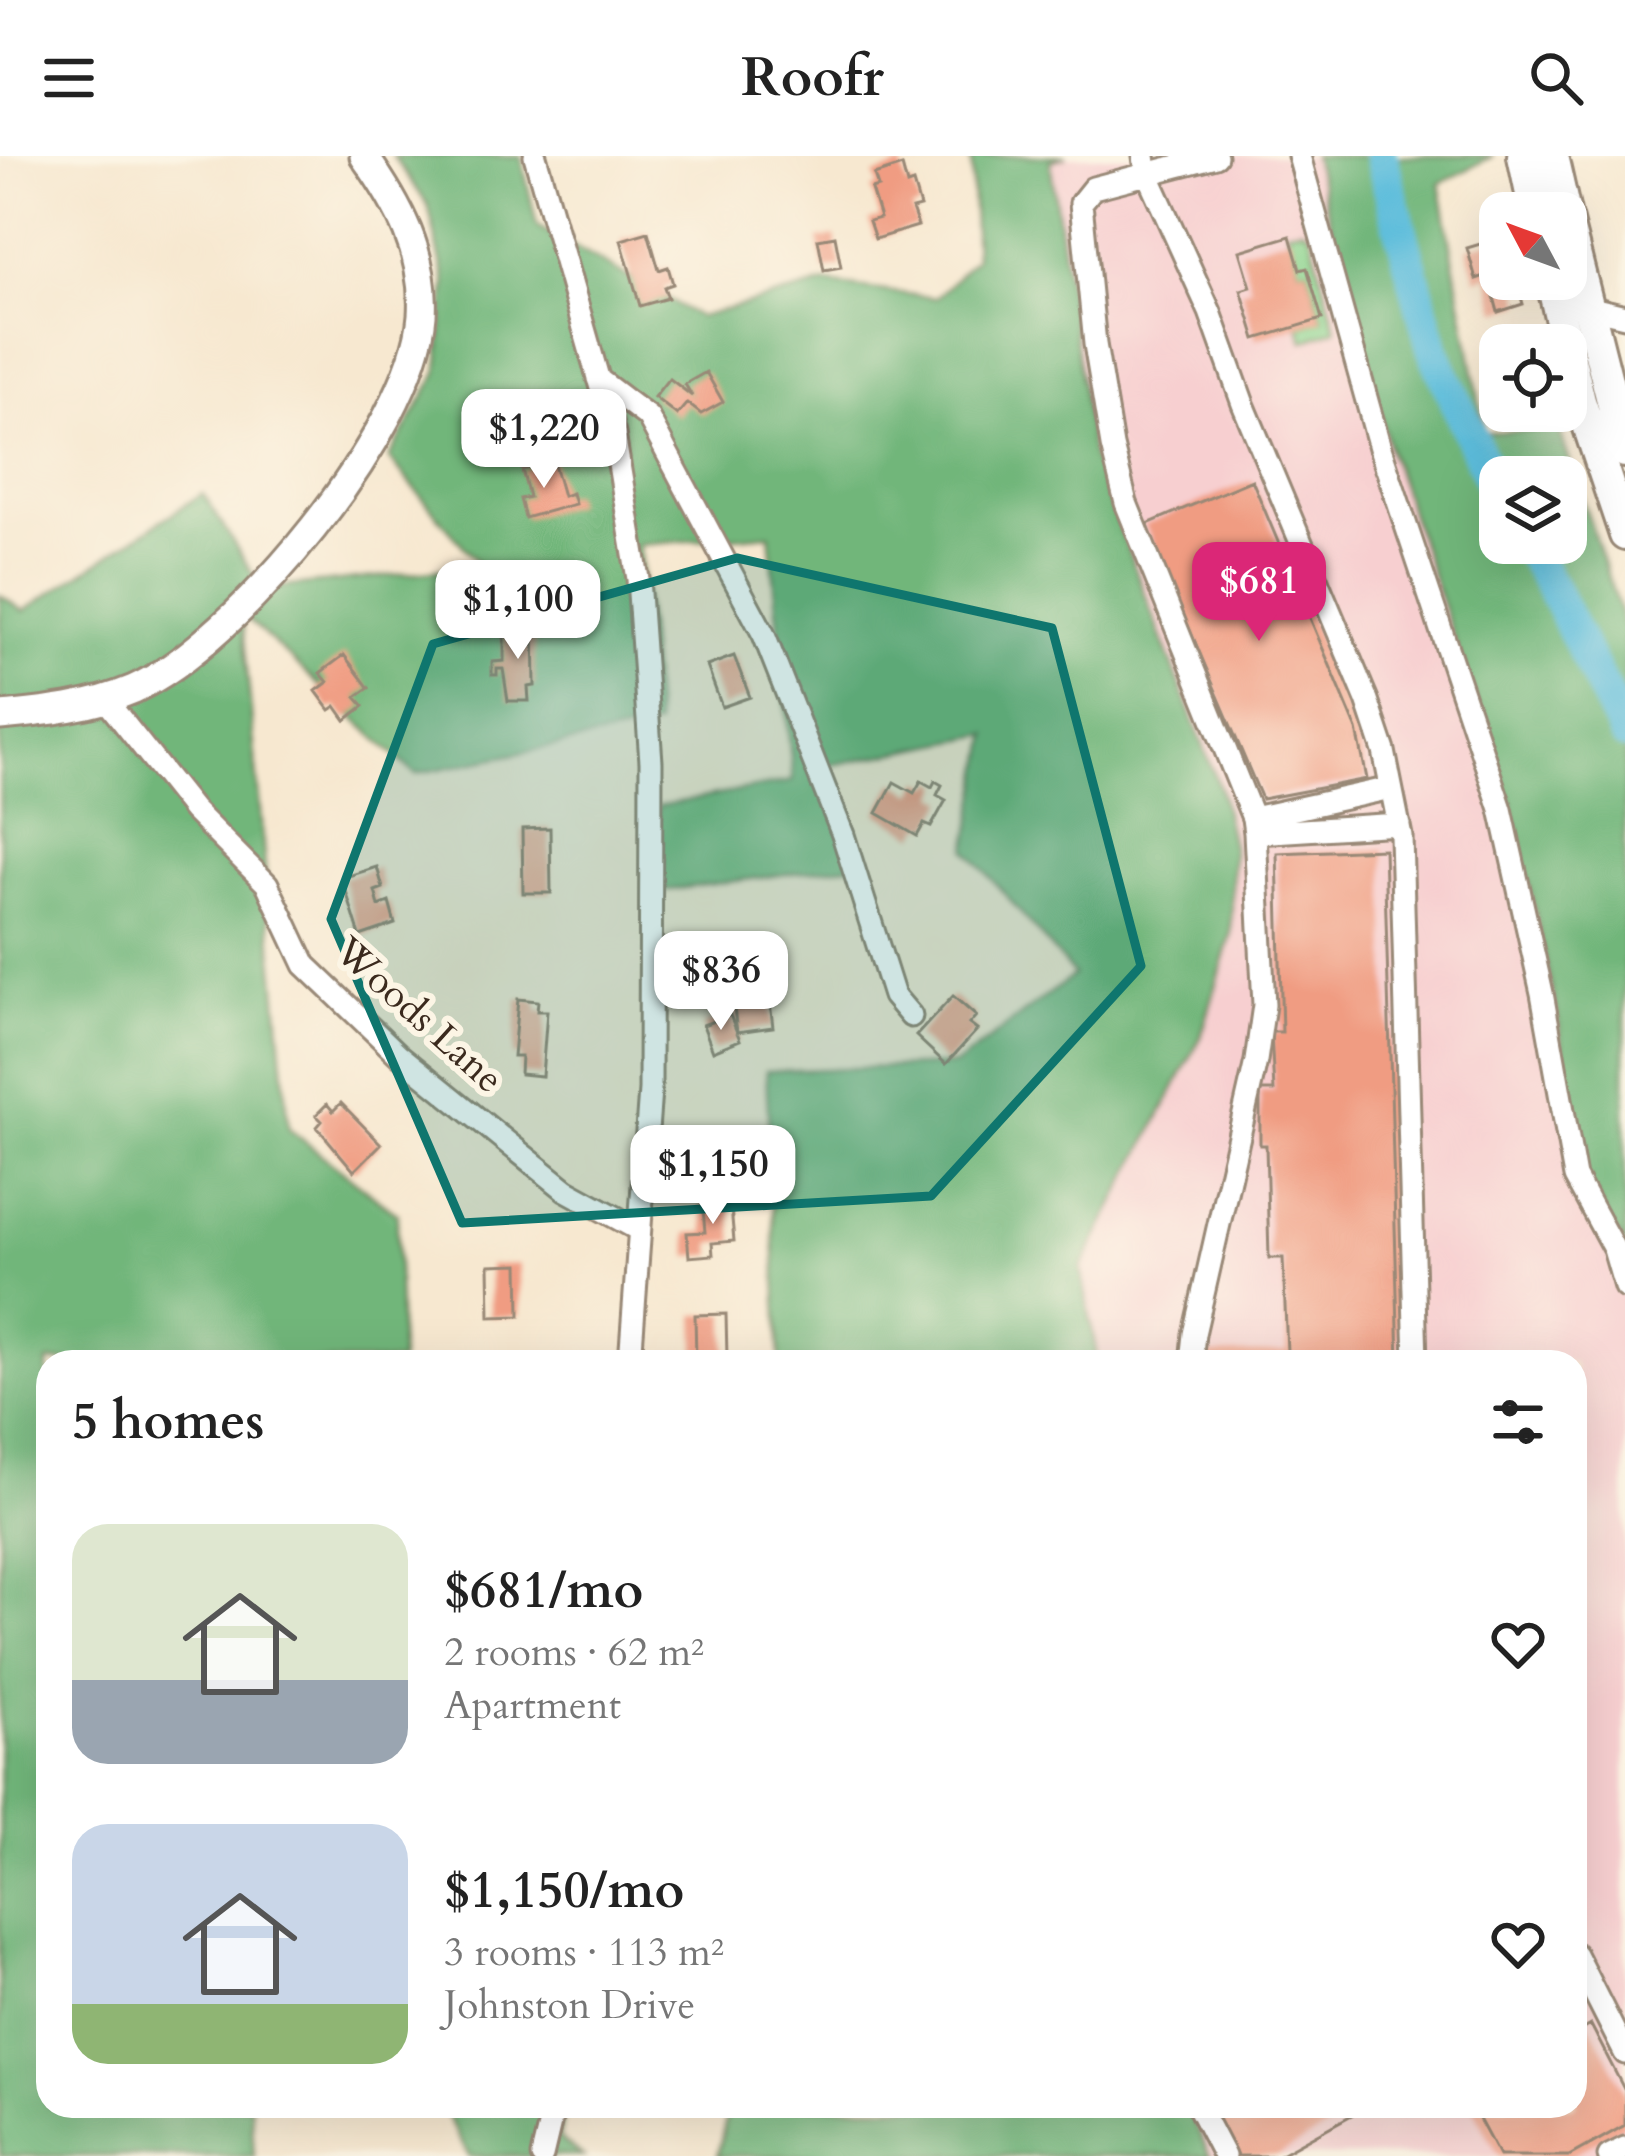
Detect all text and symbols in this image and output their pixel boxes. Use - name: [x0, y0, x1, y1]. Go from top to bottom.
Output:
- text: Roofr: [741, 42, 884, 115]
- icon: menu: [36, 45, 102, 111]
- icon: search: [1523, 45, 1589, 111]
- north arrow: [1479, 192, 1587, 300]
- map controls: [1479, 192, 1587, 564]
- button: locate: [1479, 324, 1587, 432]
- pin: $1,220: [446, 389, 642, 491]
- text: $1,220: [488, 401, 600, 454]
- button: layers: [1479, 456, 1587, 564]
- pin: $681: [1188, 542, 1330, 644]
- text: $681: [1219, 554, 1299, 607]
- pin: $1,100: [420, 560, 616, 662]
- text: $1,100: [462, 572, 574, 625]
- street label: Woods Lane: [323, 924, 515, 1105]
- pin: $836: [650, 931, 792, 1033]
- text: $836: [681, 943, 761, 996]
- pin: $1,150: [615, 1125, 811, 1227]
- text: $1,150: [657, 1137, 769, 1190]
- text: 5 homes: [72, 1387, 264, 1457]
- icon: filters: [1485, 1389, 1551, 1455]
- text: $681/mo: [444, 1556, 643, 1626]
- icon: home: [168, 1572, 312, 1716]
- icon: heart: [1485, 1611, 1551, 1677]
- text: 2 rooms · 62 m²: [444, 1626, 704, 1679]
- text: Apartment: [444, 1679, 621, 1732]
- text: $1,150/mo: [444, 1856, 684, 1926]
- icon: home: [168, 1872, 312, 2016]
- icon: heart: [1485, 1911, 1551, 1977]
- text: 3 rooms · 113 m²: [444, 1926, 724, 1979]
- text: Johnston Drive: [444, 1979, 695, 2032]

